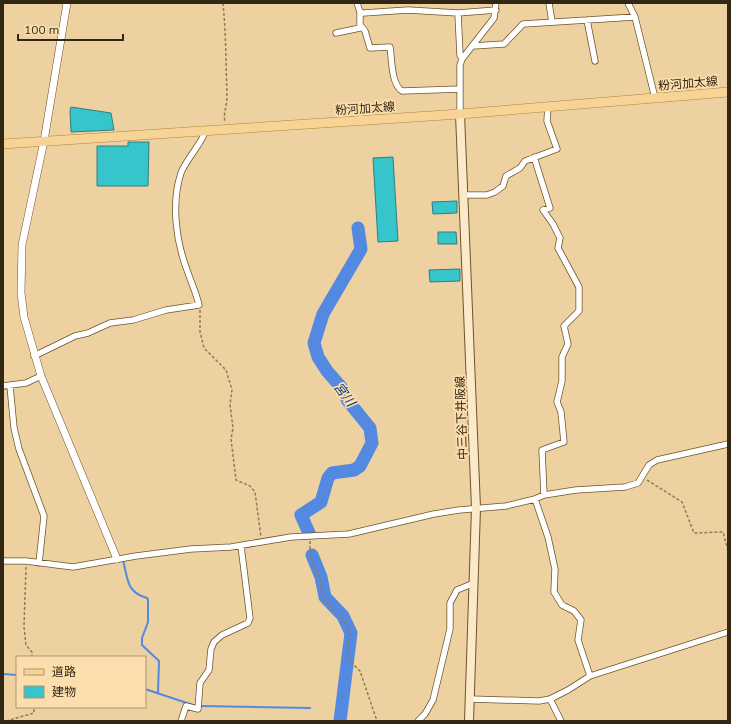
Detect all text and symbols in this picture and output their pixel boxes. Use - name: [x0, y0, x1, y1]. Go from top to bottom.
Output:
- scale bar: [18, 16, 123, 42]
- text: 100 m: [24, 22, 59, 37]
- street label: 粉河加太線: [657, 73, 719, 93]
- street label: 粉河加太線: [335, 98, 395, 118]
- street label: 中三谷下井阪線: [452, 376, 470, 460]
- water label: 宮川: [331, 379, 360, 411]
- legend: [16, 656, 146, 708]
- text: 道路: [52, 664, 76, 679]
- text: 建物: [52, 684, 76, 699]

